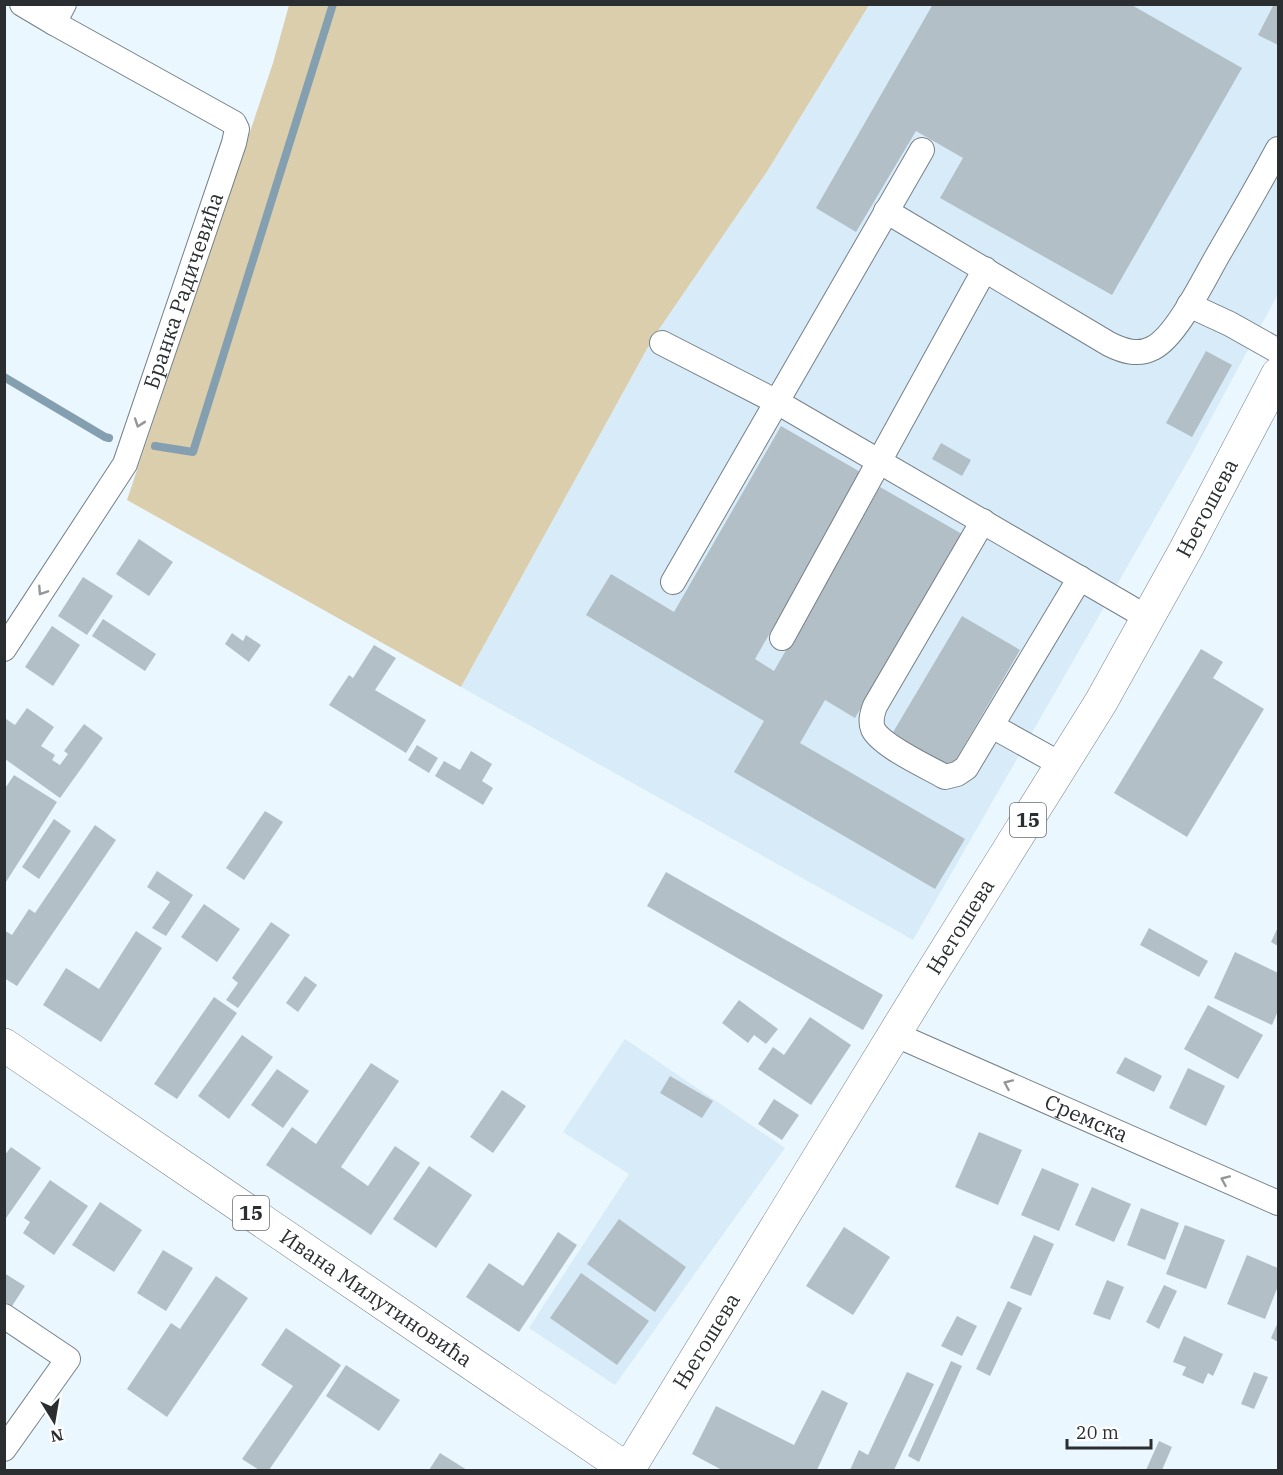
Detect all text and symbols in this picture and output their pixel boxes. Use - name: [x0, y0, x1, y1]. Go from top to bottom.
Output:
- street label: Бранка Радичевића: [137, 189, 229, 392]
- one-way arrow: [133, 417, 146, 428]
- street label: Његошева: [1169, 454, 1244, 562]
- one-way arrow: [38, 584, 49, 595]
- road number: 15: [1010, 803, 1046, 837]
- street label: Његошева: [919, 873, 1000, 979]
- one-way arrow: [1004, 1079, 1015, 1091]
- street label: Сремска: [1041, 1087, 1133, 1148]
- one-way arrow: [1220, 1175, 1231, 1187]
- road number: 15: [233, 1196, 269, 1230]
- street label: Ивана Милутиновића: [275, 1222, 478, 1373]
- street label: Његошева: [666, 1287, 746, 1394]
- north arrow: [24, 1391, 84, 1451]
- scale bar: [1067, 1412, 1151, 1450]
- text: 20 m: [1076, 1421, 1119, 1444]
- text: N: [49, 1425, 65, 1447]

